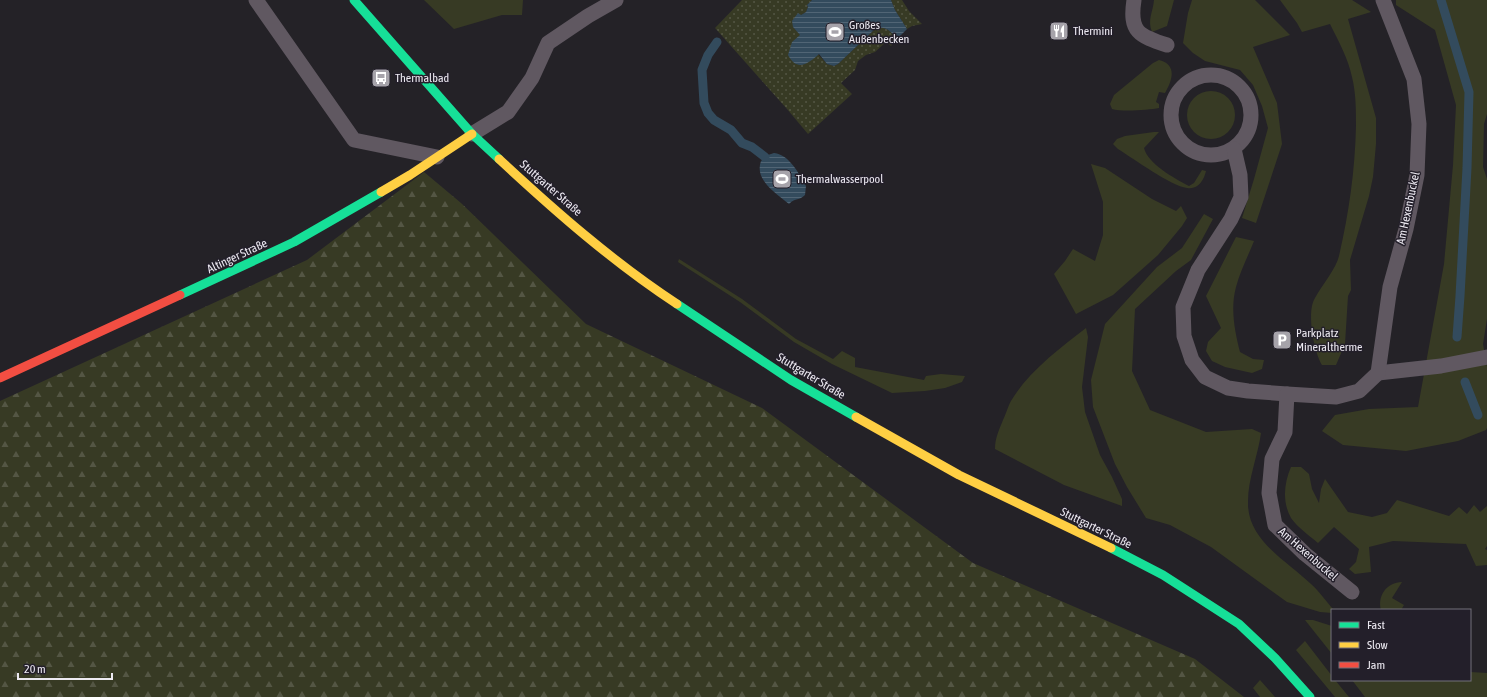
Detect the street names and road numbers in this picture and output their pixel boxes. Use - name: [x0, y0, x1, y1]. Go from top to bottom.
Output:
- street label: Stuttgarter Straße: [517, 157, 585, 219]
- street label: Am Hexenbuckel: [1393, 170, 1423, 246]
- street label: Altinger Straße: [205, 236, 269, 276]
- street label: Stuttgarter Straße: [774, 350, 848, 402]
- street label: Stuttgarter Straße: [1058, 505, 1134, 551]
- street label: Am Hexenbuckel: [1275, 524, 1341, 584]

